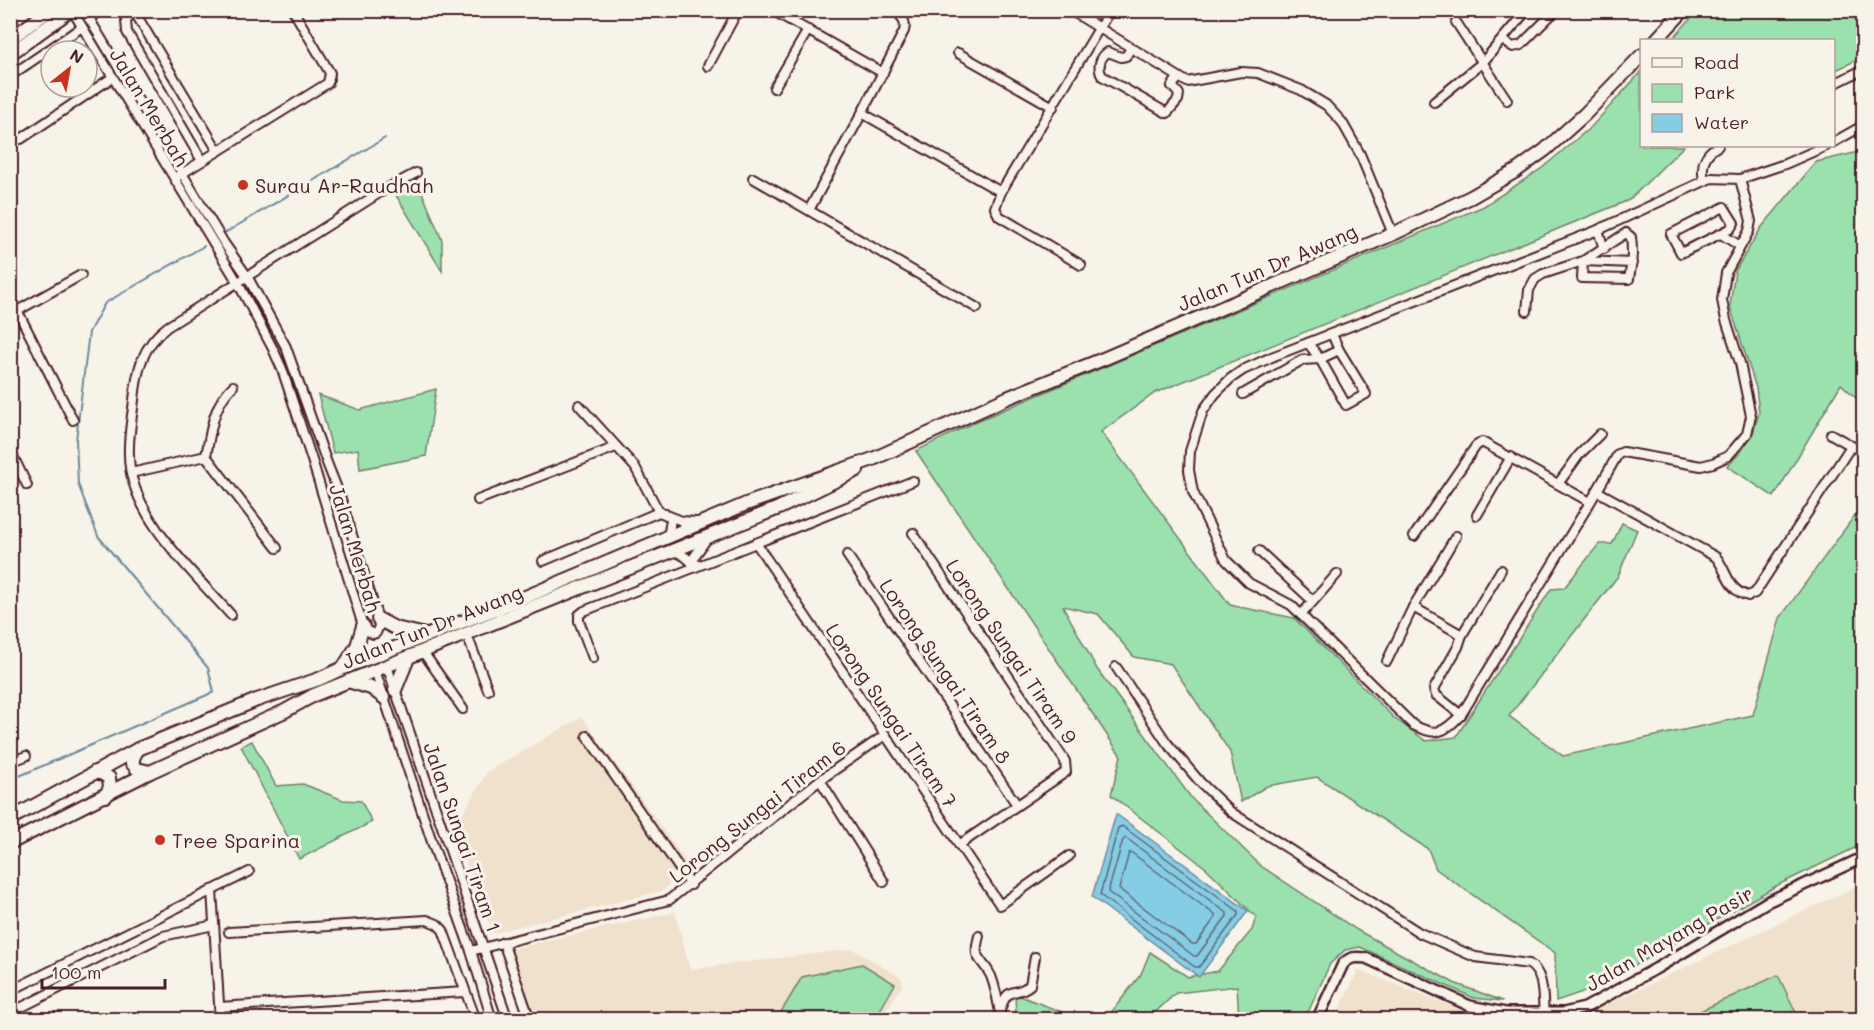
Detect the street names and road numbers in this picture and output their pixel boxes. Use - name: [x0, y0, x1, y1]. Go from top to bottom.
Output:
- street label: Jalan Merbah: [105, 43, 195, 171]
- street label: Jalan Tun Dr Awang: [1173, 217, 1361, 317]
- street label: Jalan Merbah: [324, 480, 388, 616]
- street label: Lorong Sungai Tiram 9: [941, 554, 1084, 748]
- street label: Lorong Sungai Tiram 8: [874, 574, 1018, 768]
- street label: Jalan Tun Dr Awang: [338, 578, 526, 674]
- street label: Lorong Sungai Tiram 7: [821, 618, 963, 812]
- street label: Lorong Sungai Tiram 6: [663, 734, 851, 888]
- street label: Jalan Sungai Tiram 1: [418, 739, 508, 935]
- street label: Jalan Mayang Pasir: [1581, 879, 1757, 997]

